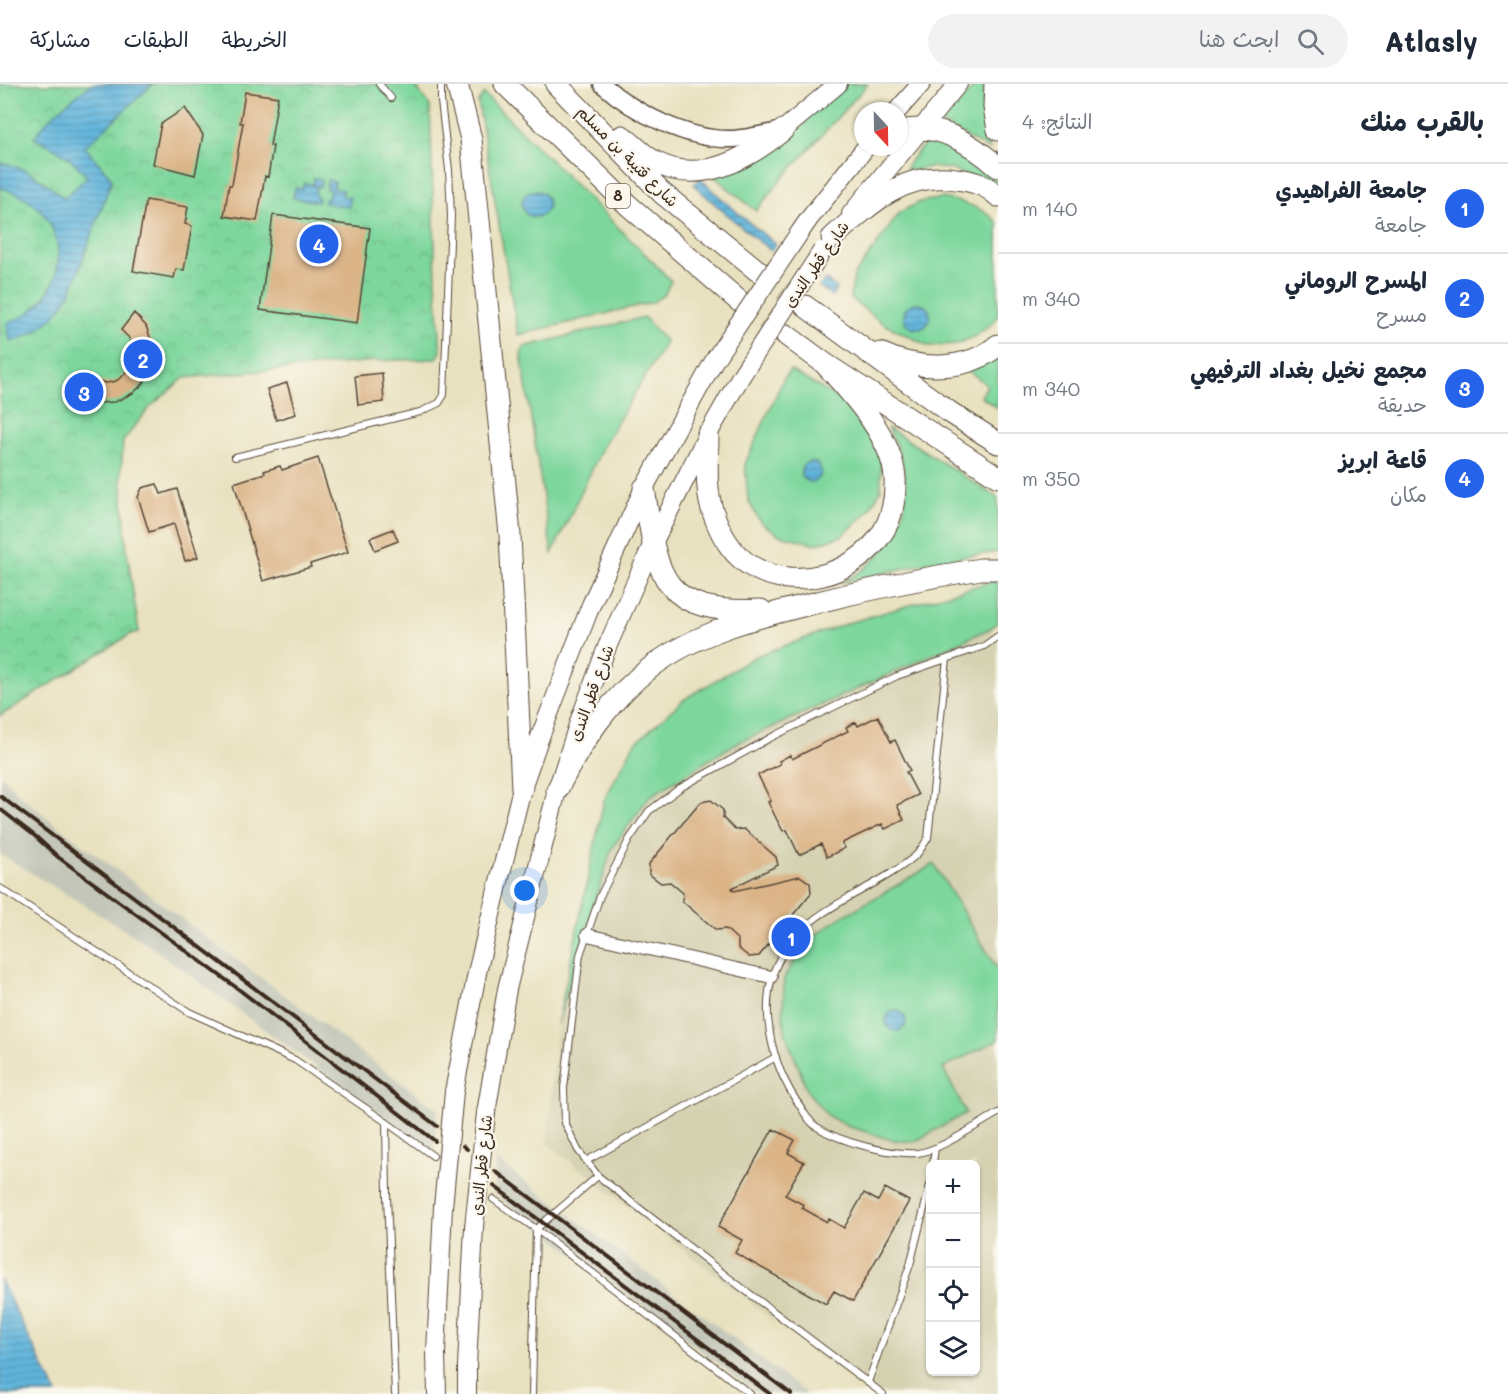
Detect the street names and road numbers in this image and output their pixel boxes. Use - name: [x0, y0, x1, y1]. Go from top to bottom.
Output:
- street label: شارع قتيبة بن مسلم: [571, 101, 683, 213]
- road number: 8: [606, 184, 630, 208]
- street label: شارع قطر الندى: [778, 216, 855, 312]
- street label: شارع قطر الندى: [563, 642, 620, 745]
- street label: شارع قطر الندى: [465, 1114, 498, 1217]

